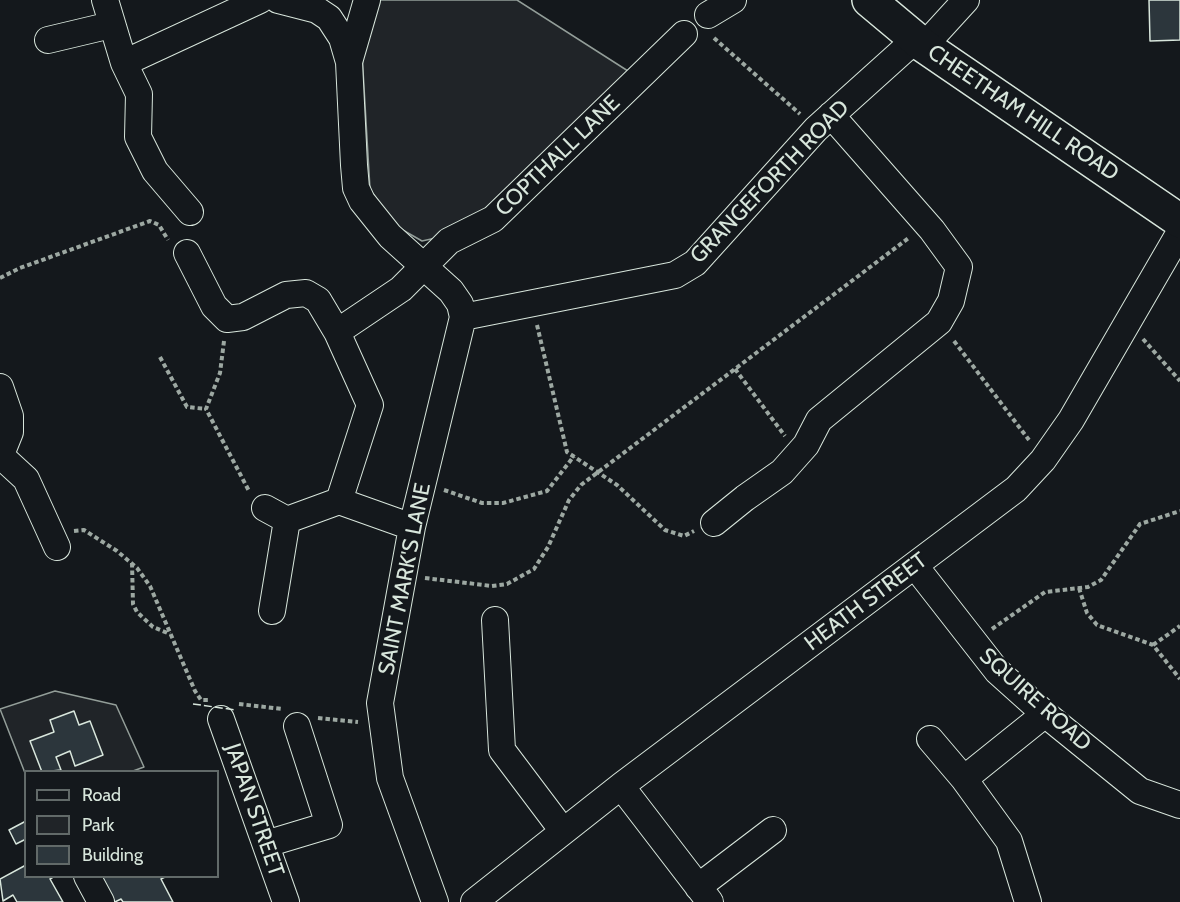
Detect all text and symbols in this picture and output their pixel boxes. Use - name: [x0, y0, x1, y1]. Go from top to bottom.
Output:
- street label: CHEETHAM HILL ROAD: [922, 39, 1124, 187]
- street label: COPTHALL LANE: [490, 90, 626, 222]
- street label: GRANGEFORTH ROAD: [685, 95, 855, 269]
- street label: SAINT MARK'S LANE: [373, 481, 437, 677]
- street label: HEATH STREET: [800, 547, 932, 657]
- street label: SQUIRE ROAD: [974, 643, 1096, 757]
- street label: JAPAN STREET: [219, 740, 289, 880]
- legend: [24, 770, 219, 878]
- text: Road: [82, 784, 121, 806]
- text: Park: [82, 814, 114, 836]
- text: Building: [82, 844, 143, 866]

